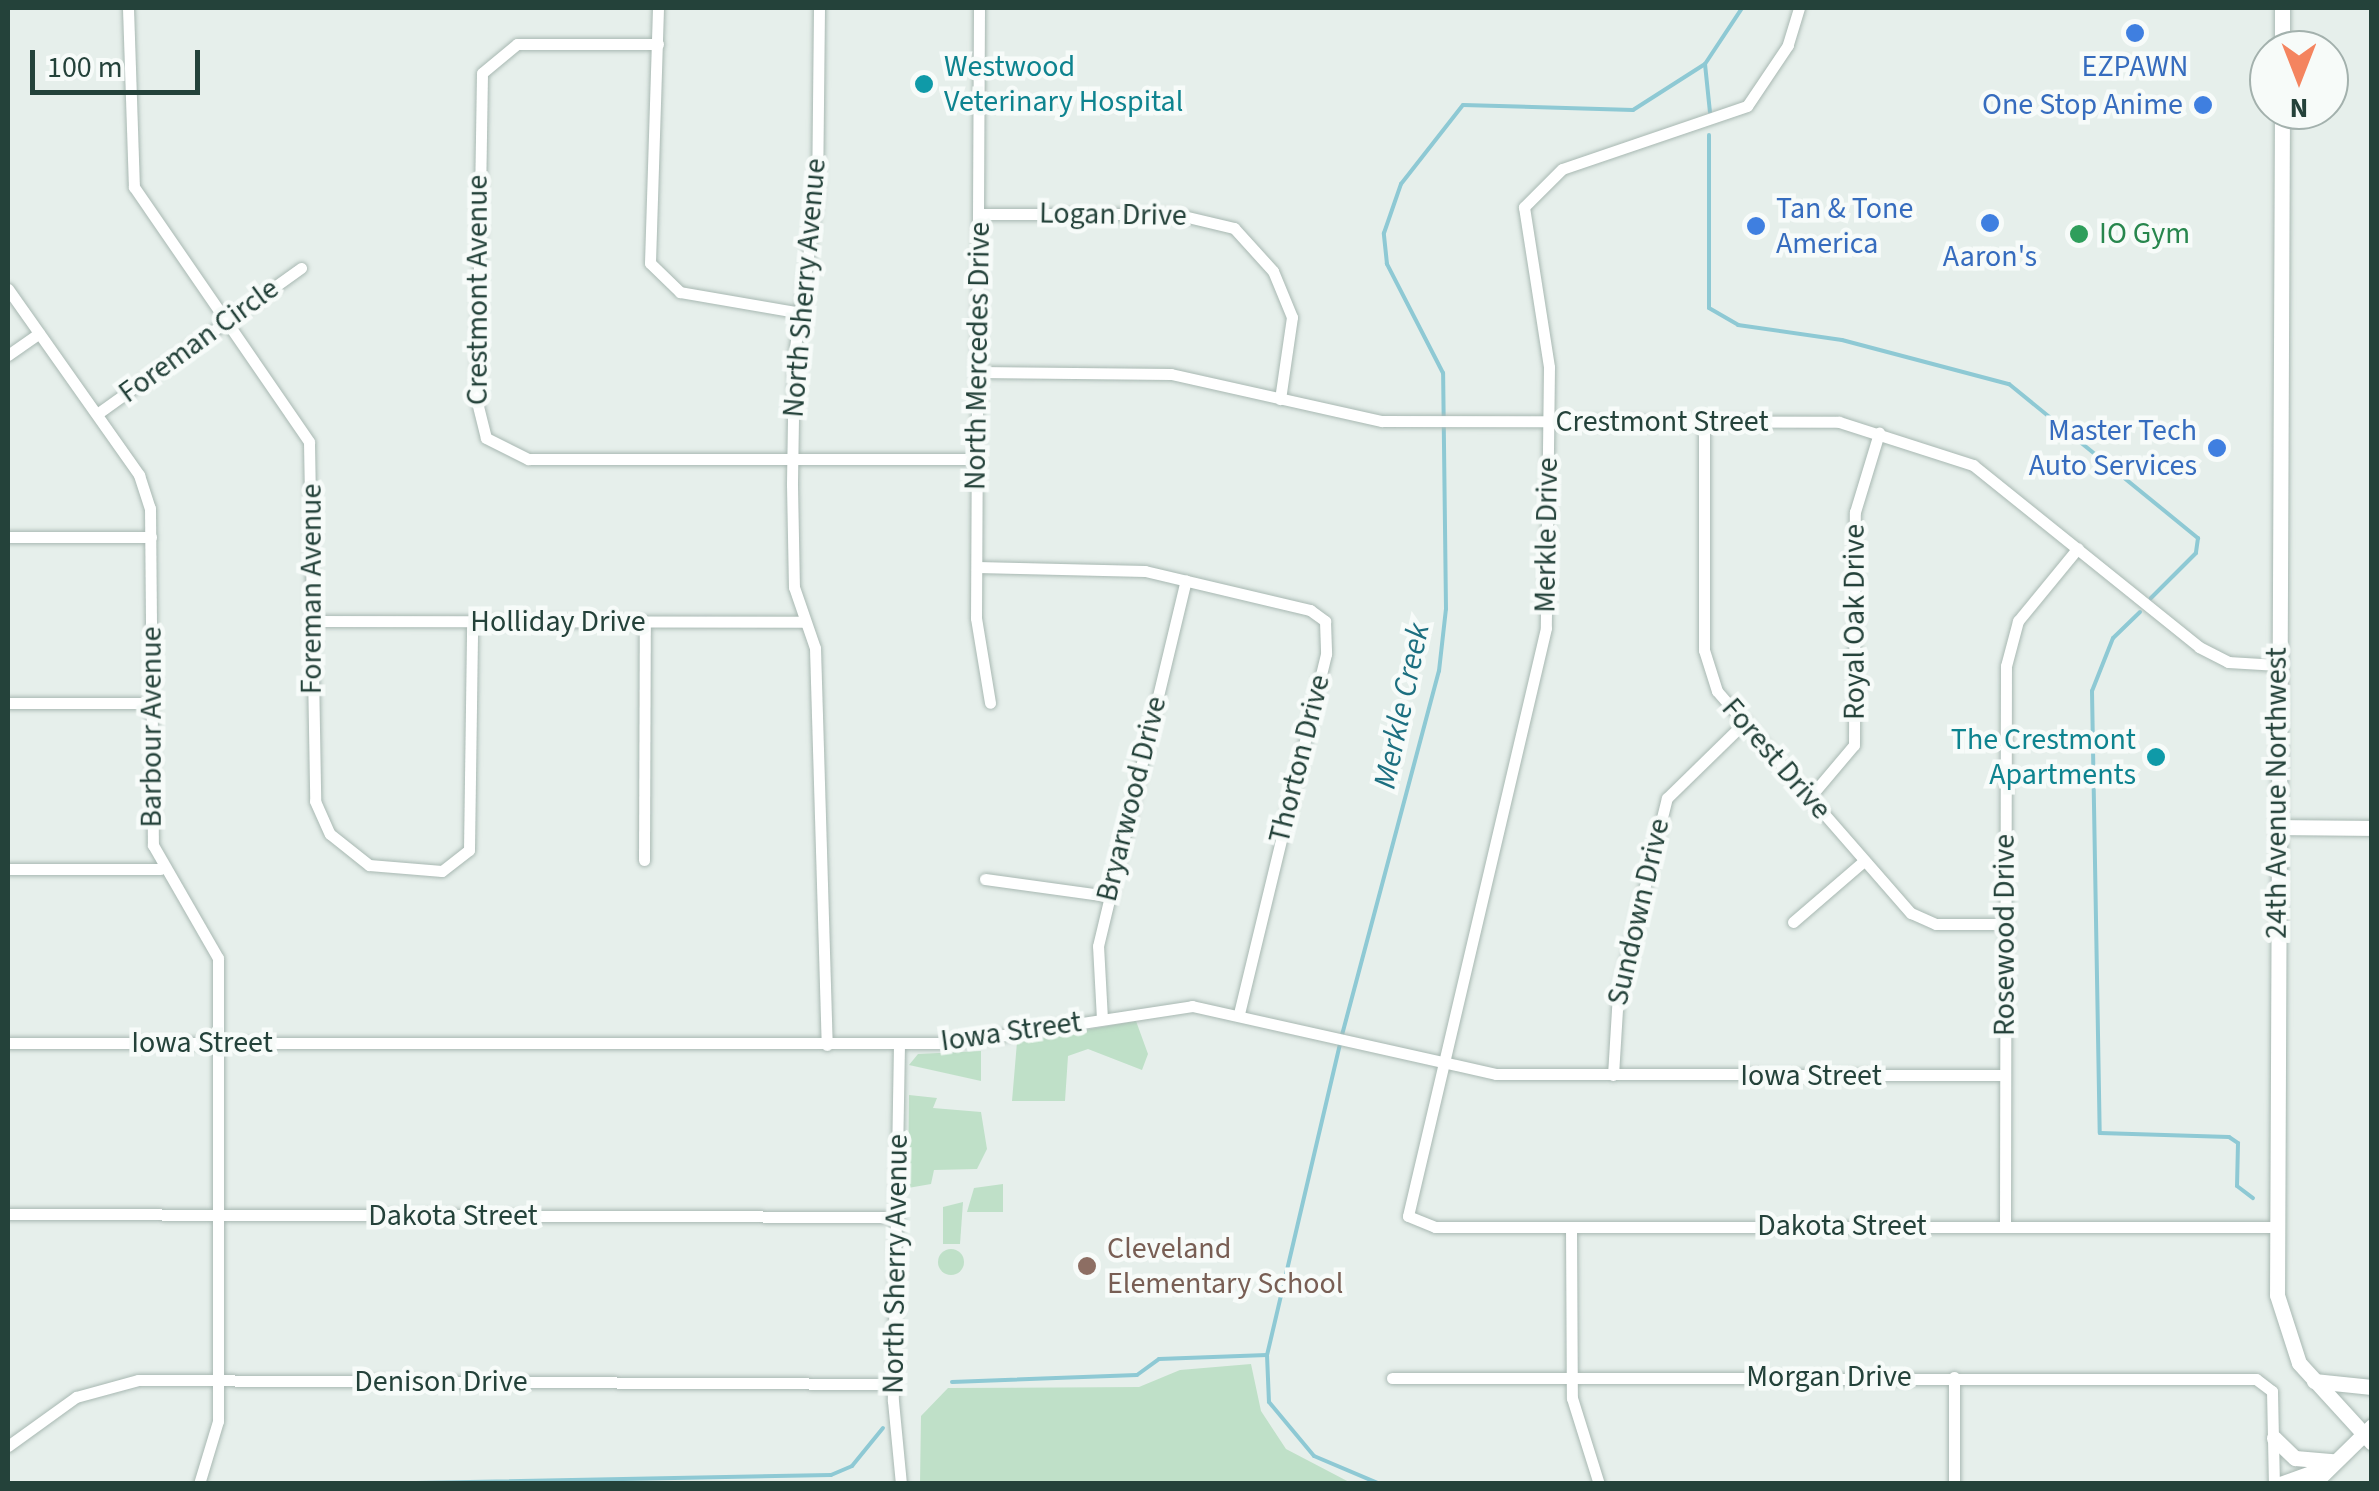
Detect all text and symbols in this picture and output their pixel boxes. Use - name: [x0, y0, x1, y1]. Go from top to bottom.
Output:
- marker: EZPAWN: [2124, 22, 2146, 44]
- scale bar: [35, 30, 205, 92]
- north arrow: [2249, 30, 2349, 130]
- text: 100 m: [47, 46, 123, 89]
- place label: Westwood Veterinary Hospital: [944, 49, 1183, 120]
- place label: EZPAWN: [2082, 49, 2188, 85]
- marker: Westwood Veterinary Hospital: [913, 73, 935, 95]
- place label: One Stop Anime: [1982, 87, 2183, 123]
- text: N: [2290, 88, 2308, 128]
- marker: One Stop Anime: [2192, 94, 2214, 116]
- street label: North Sherry Avenue: [776, 157, 834, 419]
- street label: Crestmont Avenue: [460, 175, 496, 405]
- place label: Tan & Tone America: [1776, 191, 1913, 262]
- street label: Logan Drive: [1039, 196, 1187, 234]
- marker: Aaron's: [1979, 212, 2001, 234]
- marker: Tan & Tone America: [1745, 215, 1767, 237]
- place label: IO Gym: [2099, 216, 2190, 252]
- street label: North Mercedes Drive: [958, 222, 998, 490]
- marker: IO Gym: [2068, 223, 2090, 245]
- place label: Aaron's: [1943, 239, 2037, 275]
- street label: Foreman Circle: [112, 271, 286, 411]
- street label: Crestmont Street: [1555, 404, 1769, 440]
- place label: Master Tech Auto Services: [2029, 413, 2197, 484]
- marker: Master Tech Auto Services: [2206, 437, 2228, 459]
- street label: Merkle Drive: [1528, 457, 1566, 613]
- street label: Foreman Avenue: [294, 484, 330, 694]
- street label: Royal Oak Drive: [1837, 524, 1873, 720]
- street label: Holliday Drive: [470, 604, 646, 640]
- water label: Merkle Creek: [1366, 620, 1438, 792]
- street label: Barbour Avenue: [134, 626, 170, 828]
- street label: 24th Avenue Northwest: [2259, 647, 2295, 939]
- street label: Thorton Drive: [1262, 671, 1338, 847]
- street label: Forest Drive: [1714, 691, 1838, 827]
- street label: Bryarwood Drive: [1089, 693, 1175, 905]
- place label: The Crestmont Apartments: [1951, 722, 2136, 792]
- marker: The Crestmont Apartments: [2145, 746, 2167, 768]
- street label: Sundown Drive: [1600, 815, 1678, 1009]
- street label: Rosewood Drive: [1987, 834, 2023, 1036]
- street label: Iowa Street: [938, 1004, 1084, 1060]
- street label: Iowa Street: [131, 1025, 273, 1061]
- street label: Iowa Street: [1740, 1058, 1882, 1094]
- street label: North Sherry Avenue: [876, 1134, 916, 1394]
- street label: Dakota Street: [368, 1198, 538, 1234]
- street label: Dakota Street: [1757, 1208, 1927, 1244]
- place label: Cleveland Elementary School: [1107, 1231, 1343, 1302]
- marker: Cleveland Elementary School: [1076, 1255, 1098, 1277]
- street label: Morgan Drive: [1746, 1359, 1912, 1395]
- street label: Denison Drive: [354, 1364, 528, 1400]

